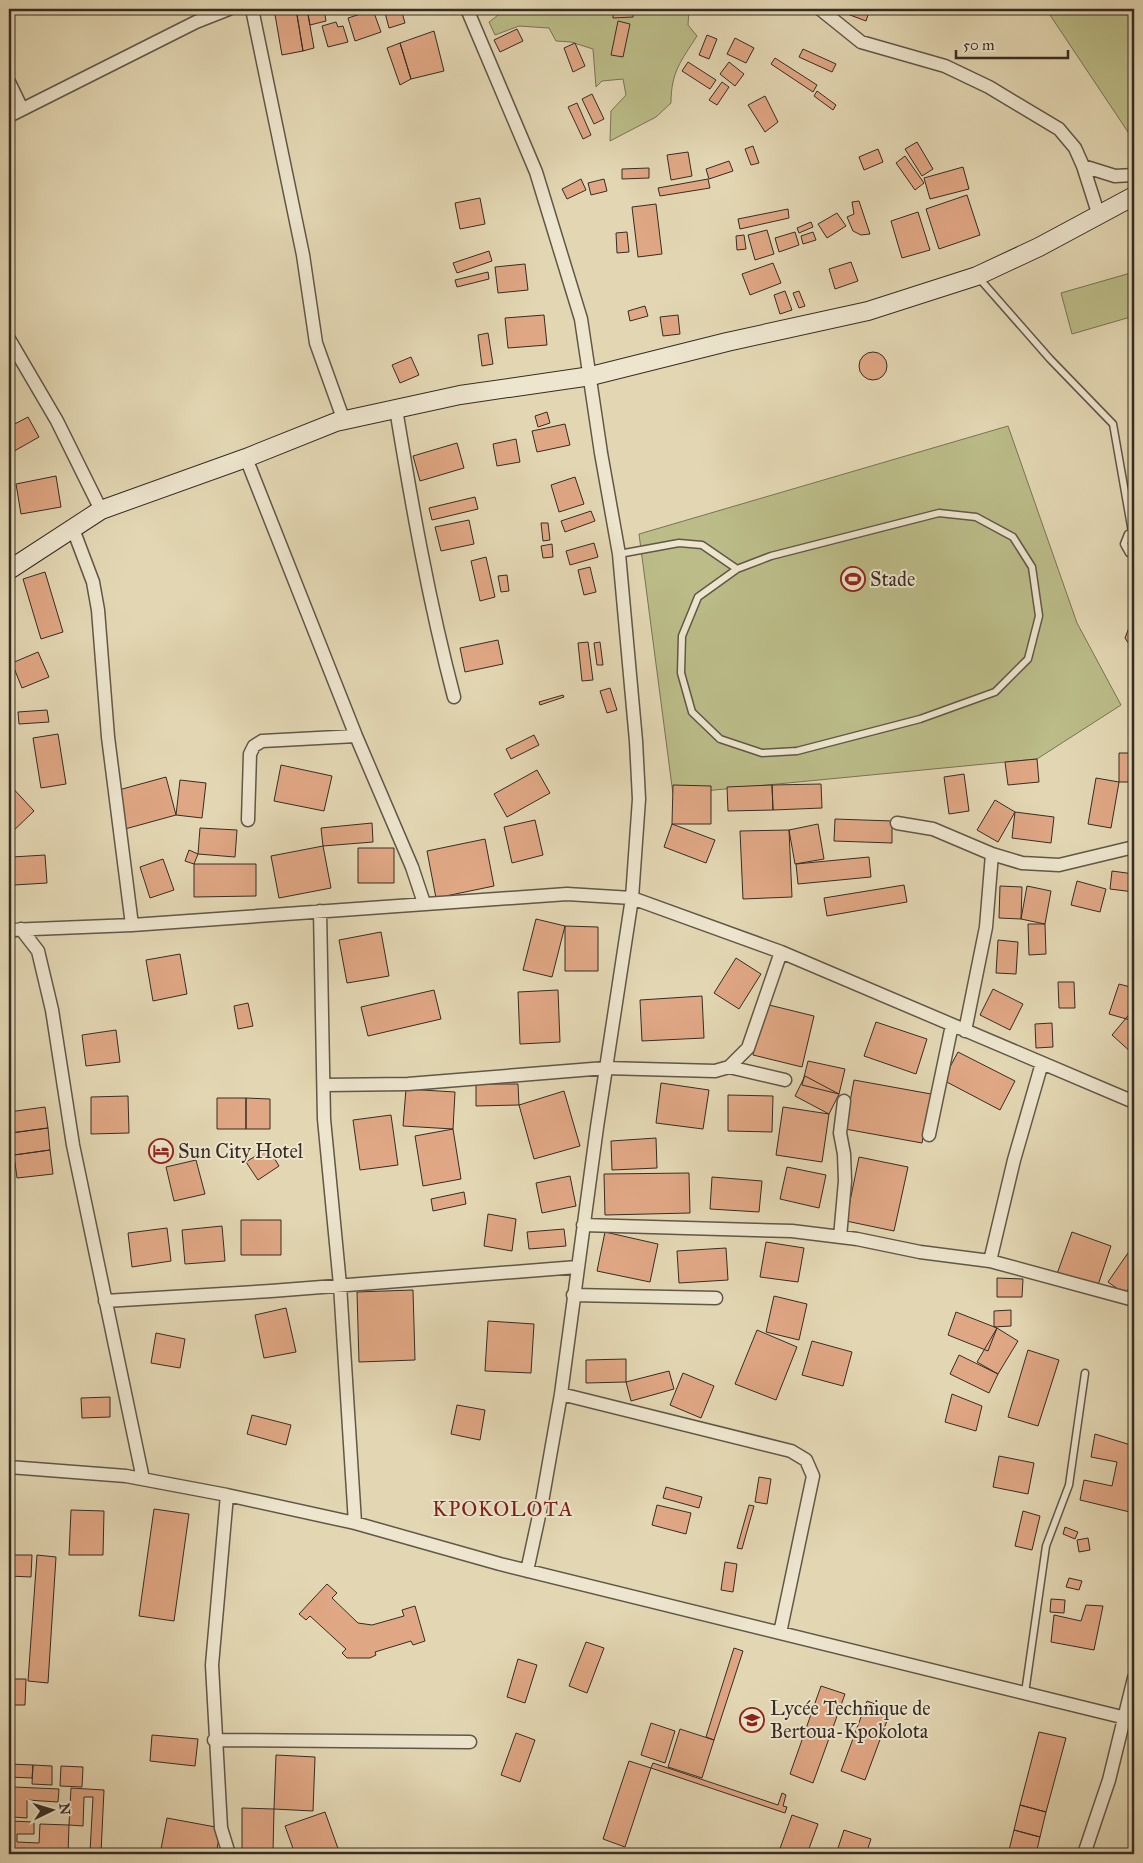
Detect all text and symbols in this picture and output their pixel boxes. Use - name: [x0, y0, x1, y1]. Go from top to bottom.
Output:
- scale bar: [956, 28, 1068, 60]
- text: 50 m: [963, 36, 995, 54]
- sports icon: Stade: [840, 566, 866, 592]
- place label: Stade: [870, 567, 915, 591]
- hotel icon: Sun City Hotel: [148, 1138, 174, 1164]
- place label: Sun City Hotel: [178, 1139, 304, 1163]
- district label: KPOKOLOTA: [432, 1496, 574, 1522]
- place label: Lycée Technique de Bertoua-Kpokolota: [770, 1696, 931, 1743]
- school or university icon: Lycée Technique de Bertoua-Kpokolota: [739, 1707, 765, 1733]
- north arrow: [28, 1786, 78, 1836]
- text: N: [55, 1802, 73, 1816]

